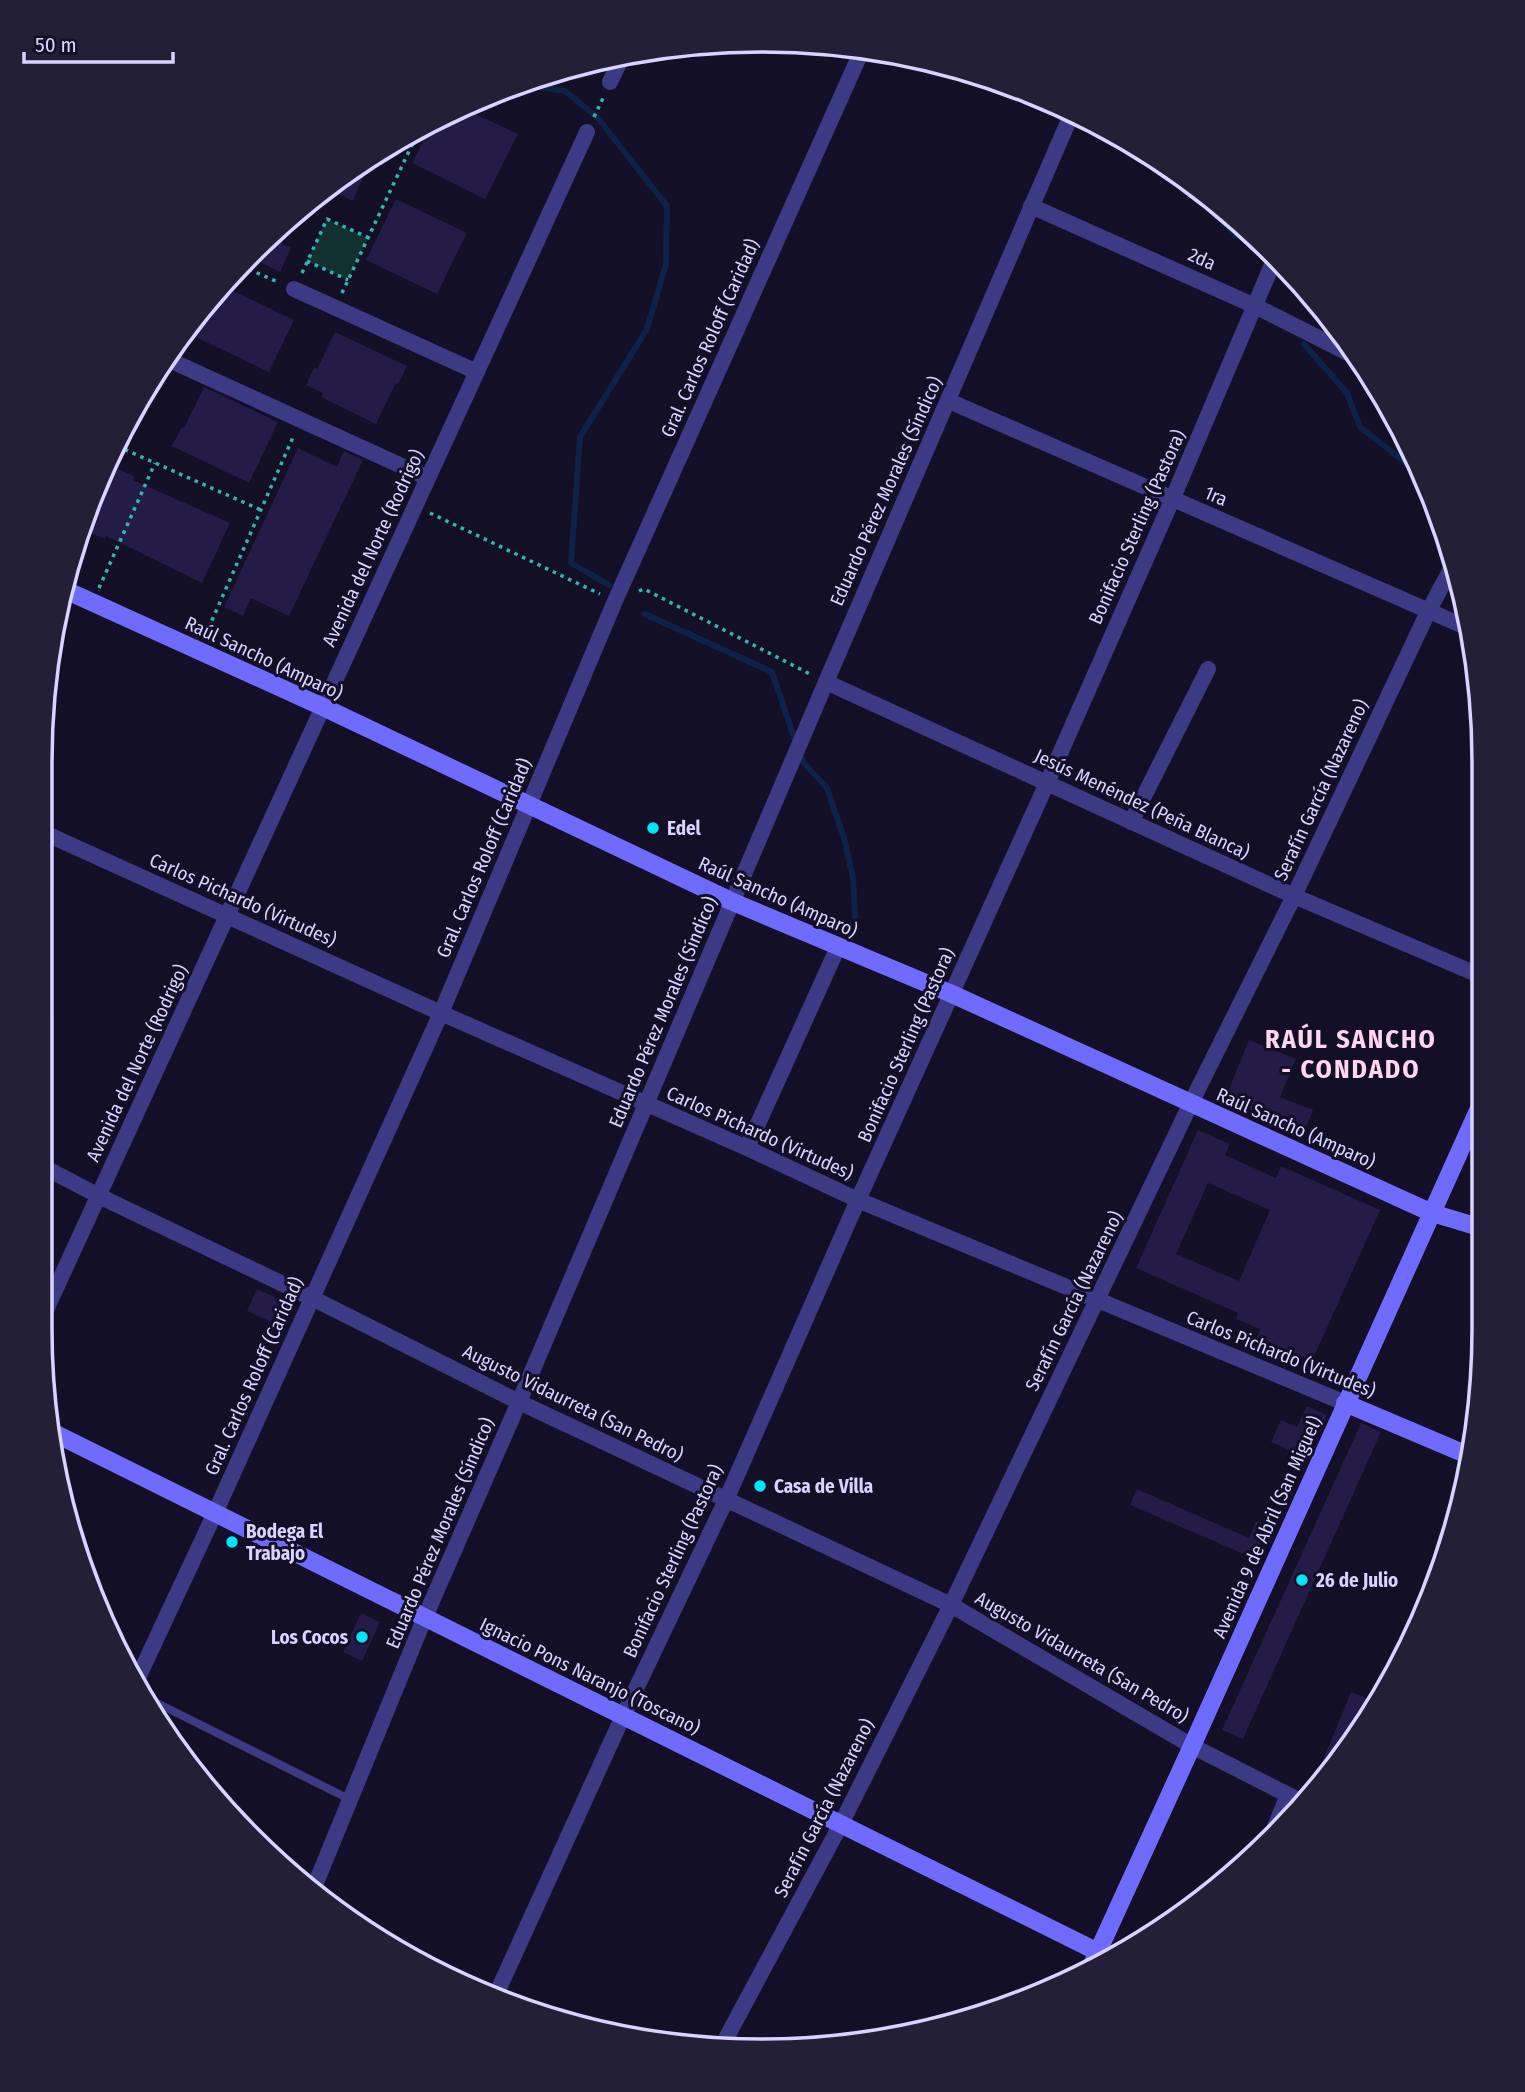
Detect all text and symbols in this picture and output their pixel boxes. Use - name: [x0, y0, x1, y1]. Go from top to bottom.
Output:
- scale bar: [24, 21, 173, 65]
- text: 50 m: [35, 32, 77, 58]
- street label: Gral. Carlos Roloff (Caridad): [656, 235, 764, 441]
- street label: 2da: [1185, 243, 1219, 275]
- street label: Eduardo Pérez Morales (Síndico): [825, 373, 947, 609]
- street label: Bonifacio Sterling (Pastora): [1084, 426, 1190, 628]
- street label: Avenida del Norte (Rodrigo): [317, 446, 429, 650]
- street label: 1ra: [1201, 481, 1231, 511]
- street label: Raúl Sancho (Amparo): [181, 611, 347, 705]
- street label: Serafín García (Nazareno): [1269, 696, 1373, 884]
- street label: Jesús Menéndez (Peña Blanca): [1031, 744, 1253, 864]
- street label: Gral. Carlos Roloff (Caridad): [431, 755, 537, 961]
- place label: Edel: [667, 817, 702, 840]
- marker: Edel: [645, 820, 661, 836]
- street label: Carlos Pichardo (Virtudes): [146, 848, 340, 952]
- street label: Raúl Sancho (Amparo): [695, 852, 861, 942]
- street label: Eduardo Pérez Morales (Síndico): [604, 893, 722, 1131]
- street label: Bonifacio Sterling (Pastora): [853, 944, 959, 1146]
- street label: Avenida del Norte (Rodrigo): [81, 961, 193, 1165]
- district label: RAÚL SANCHO - CONDADO: [1265, 1023, 1437, 1085]
- street label: Carlos Pichardo (Virtudes): [663, 1081, 857, 1185]
- street label: Raúl Sancho (Amparo): [1213, 1083, 1379, 1173]
- street label: Serafín García (Nazareno): [1020, 1207, 1128, 1395]
- street label: Gral. Carlos Roloff (Caridad): [200, 1273, 308, 1479]
- street label: Carlos Pichardo (Virtudes): [1183, 1306, 1379, 1402]
- street label: Augusto Vidaurreta (San Pedro): [459, 1340, 687, 1466]
- street label: Avenida 9 de Abril (San Miguel): [1207, 1412, 1327, 1642]
- street label: Eduardo Pérez Morales (Síndico): [381, 1414, 499, 1652]
- street label: Bonifacio Sterling (Pastora): [618, 1461, 728, 1661]
- place label: Casa de Villa: [774, 1475, 873, 1498]
- marker: Casa de Villa: [752, 1478, 768, 1494]
- place label: Bodega El Trabajo: [246, 1520, 324, 1565]
- marker: Bodega El Trabajo: [224, 1534, 240, 1550]
- place label: 26 de Julio: [1315, 1569, 1398, 1592]
- marker: 26 de Julio: [1294, 1572, 1310, 1588]
- street label: Augusto Vidaurreta (San Pedro): [971, 1586, 1193, 1728]
- street label: Ignacio Pons Naranjo (Toscano): [476, 1613, 704, 1739]
- place label: Los Cocos: [271, 1626, 349, 1649]
- marker: Los Cocos: [354, 1629, 370, 1645]
- street label: Serafín García (Nazareno): [769, 1715, 879, 1901]

